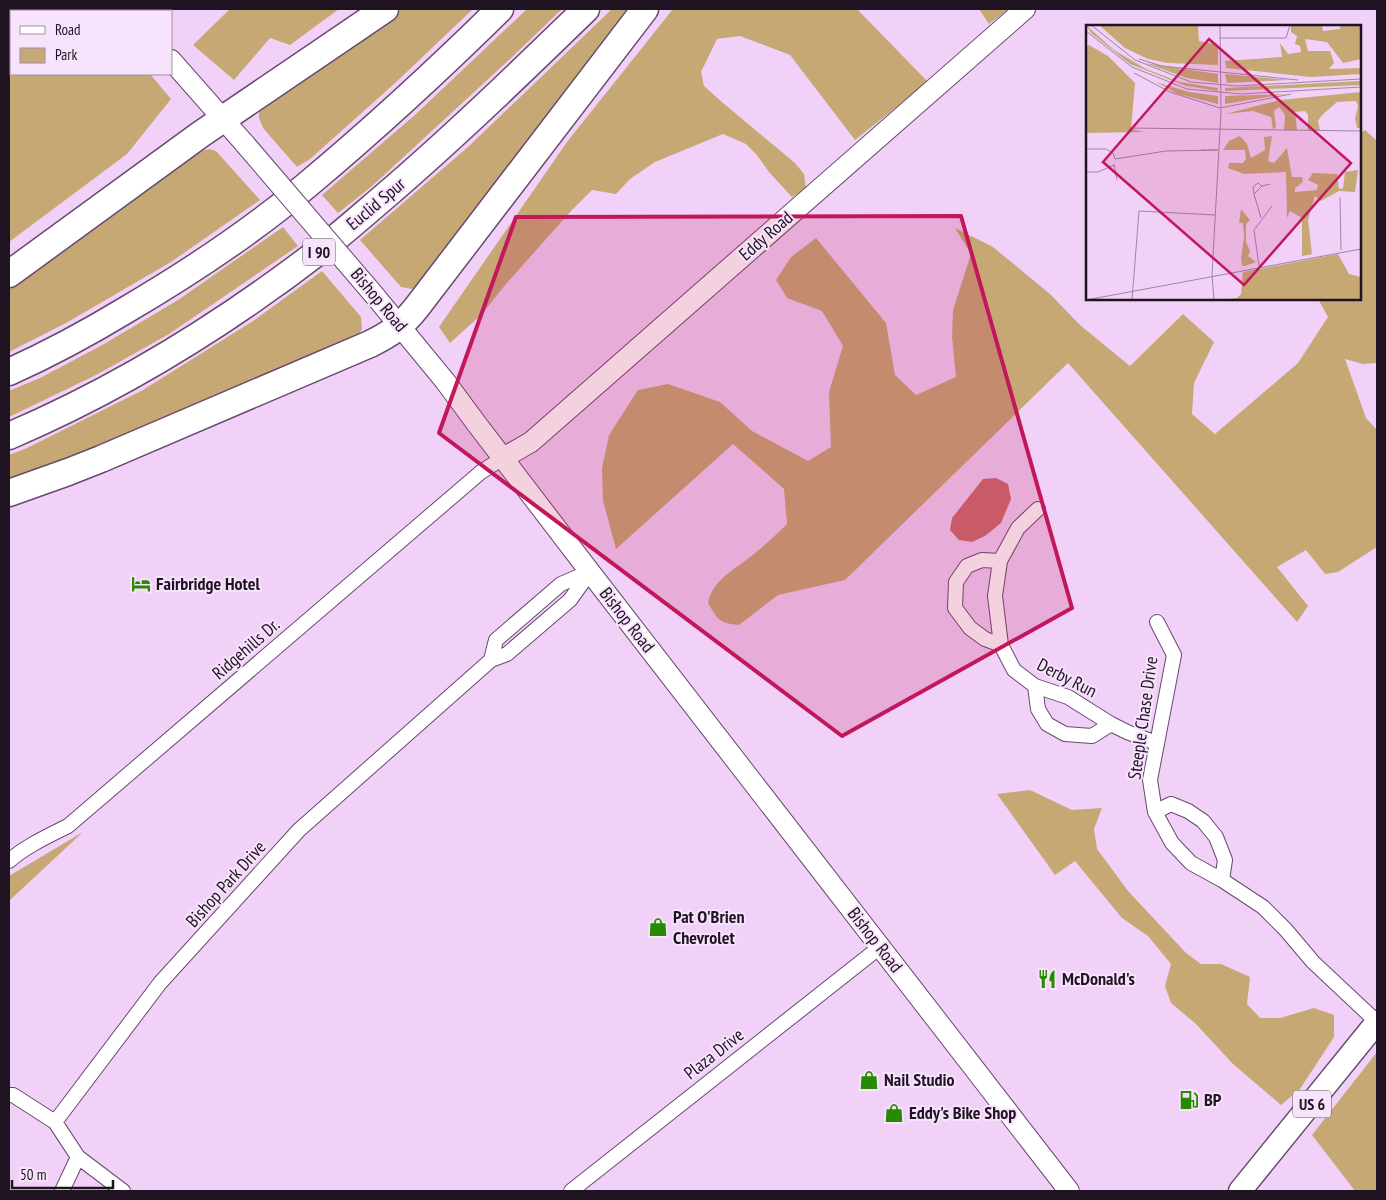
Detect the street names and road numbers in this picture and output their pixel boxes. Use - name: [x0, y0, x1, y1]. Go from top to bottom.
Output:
- street label: Euclid Spur: [341, 172, 410, 235]
- street label: Eddy Road: [734, 206, 797, 265]
- road number: I 90: [303, 238, 335, 266]
- street label: Bishop Road: [346, 263, 413, 336]
- street label: Bishop Road: [595, 582, 660, 657]
- street label: Ridgehills Dr.: [207, 613, 284, 684]
- street label: Derby Run: [1034, 653, 1101, 702]
- street label: Steeple Chase Drive: [1122, 655, 1163, 781]
- street label: Bishop Park Drive: [181, 836, 271, 932]
- street label: Bishop Road: [843, 902, 908, 977]
- street label: Plaza Drive: [679, 1023, 748, 1084]
- road number: US 6: [1293, 1090, 1331, 1118]

